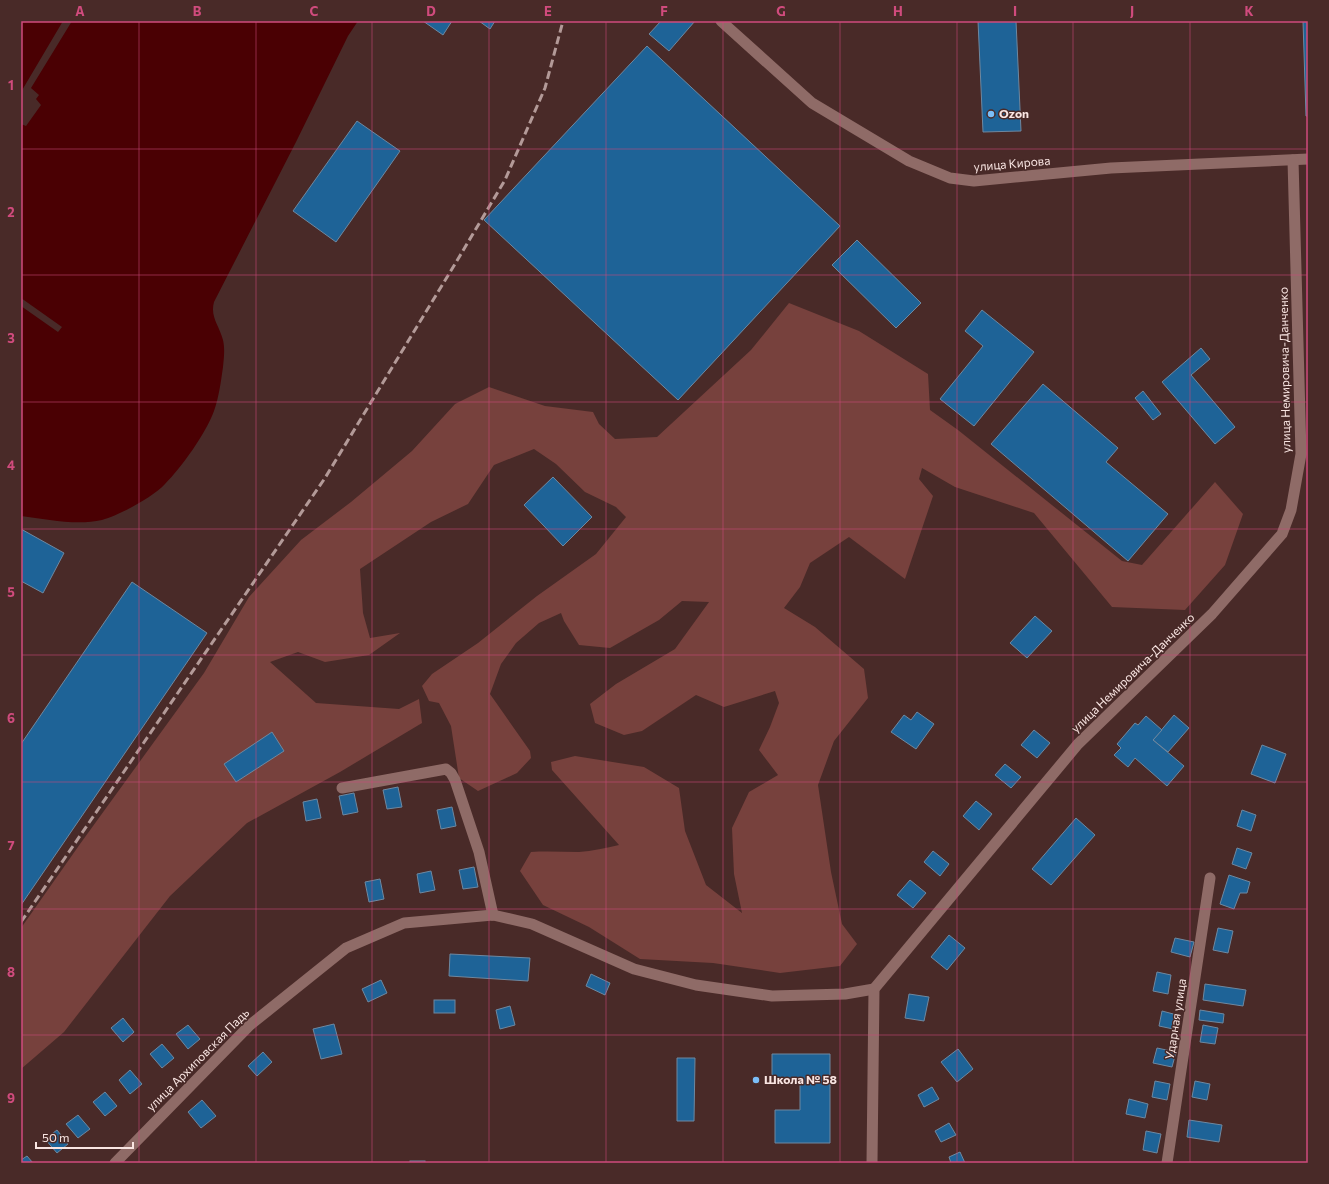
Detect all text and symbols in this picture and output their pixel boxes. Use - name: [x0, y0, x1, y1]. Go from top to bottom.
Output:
- text: A: [75, 3, 85, 19]
- text: B: [193, 3, 202, 19]
- text: C: [310, 3, 319, 19]
- text: D: [426, 3, 436, 19]
- text: E: [544, 3, 552, 19]
- text: F: [660, 3, 668, 19]
- text: G: [776, 3, 786, 19]
- text: H: [893, 3, 903, 19]
- text: I: [1013, 3, 1017, 19]
- text: J: [1130, 3, 1134, 19]
- text: K: [1244, 3, 1254, 19]
- text: 1: [8, 77, 14, 93]
- place label: Ozon: [999, 106, 1029, 120]
- marker: Ozon: [986, 109, 996, 119]
- street label: улица Кирова: [973, 153, 1051, 173]
- text: 2: [7, 204, 15, 220]
- street label: улица Немировича-Данченко: [1276, 287, 1292, 453]
- text: 3: [7, 330, 15, 346]
- text: 4: [7, 457, 15, 473]
- text: 5: [7, 584, 15, 600]
- street label: улица Немировича-Данченко: [1068, 610, 1197, 735]
- text: 6: [7, 710, 15, 726]
- text: 7: [7, 837, 15, 853]
- text: 8: [7, 964, 15, 980]
- street label: Ударная улица: [1162, 977, 1188, 1060]
- street label: улица Архиповская Падь: [143, 1005, 252, 1114]
- place label: Школа № 58: [764, 1072, 837, 1086]
- marker: Школа № 58: [751, 1075, 761, 1085]
- text: 9: [7, 1090, 15, 1106]
- scale bar: [36, 1124, 133, 1150]
- text: 50 m: [42, 1130, 70, 1144]

